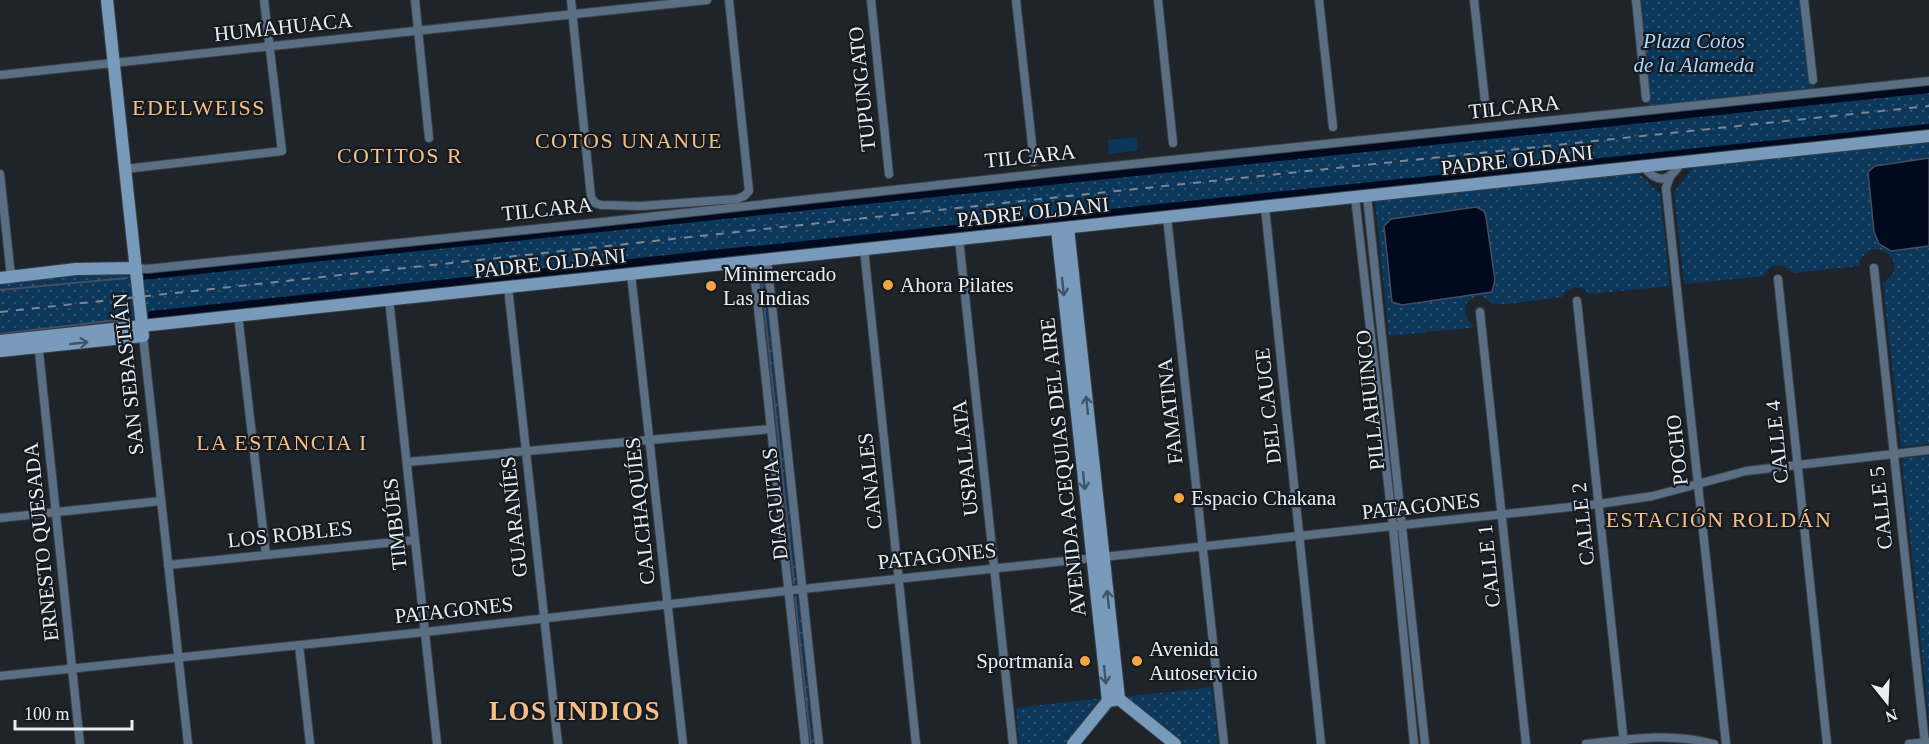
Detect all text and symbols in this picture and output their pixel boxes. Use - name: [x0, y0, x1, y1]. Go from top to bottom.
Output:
- street label: HUMAHUACA: [213, 8, 354, 46]
- street label: TUPUNGATO: [844, 25, 880, 153]
- park label: Plaza Cotos de la Alameda: [1634, 29, 1754, 77]
- street label: TILCARA: [1467, 90, 1561, 124]
- district label: EDELWEISS: [132, 95, 266, 120]
- district label: COTOS UNANUE: [535, 128, 723, 153]
- street label: TILCARA: [983, 139, 1077, 173]
- street label: PADRE OLDANI: [1440, 140, 1594, 180]
- district label: COTITOS R: [337, 143, 463, 168]
- street label: TILCARA: [500, 192, 594, 226]
- street label: PADRE OLDANI: [956, 192, 1110, 232]
- street label: PADRE OLDANI: [473, 243, 627, 283]
- place label: Minimercado Las Indias: [723, 262, 836, 310]
- place label: Ahora Pilates: [900, 273, 1014, 297]
- one-way arrow: [1058, 276, 1069, 296]
- marker: Ahora Pilates: [881, 278, 895, 292]
- marker: Minimercado Las Indias: [704, 279, 718, 293]
- street label: SAN SEBASTIÁN: [108, 292, 148, 456]
- street label: AVENIDA ACEQUIAS DEL AIRE: [1035, 316, 1091, 618]
- street label: PILLAHUINCO: [1351, 329, 1389, 471]
- one-way arrow: [69, 337, 89, 348]
- street label: DEL CAUCE: [1250, 347, 1286, 465]
- street label: FAMATINA: [1152, 356, 1188, 465]
- one-way arrow: [1081, 396, 1092, 416]
- street label: USPALLATA: [947, 398, 983, 517]
- street label: CALLE 4: [1761, 399, 1793, 485]
- street label: POCHO: [1661, 413, 1693, 487]
- district label: LA ESTANCIA I: [196, 430, 368, 455]
- street label: CANALES: [853, 432, 887, 530]
- street label: CALCHAQUÍES: [620, 436, 660, 586]
- street label: ERNESTO QUESADA: [19, 441, 63, 643]
- street label: DIAGUITAS: [757, 447, 793, 561]
- street label: GUARANÍES: [496, 455, 532, 579]
- street label: CALLE 5: [1865, 465, 1897, 551]
- one-way arrow: [1079, 470, 1090, 490]
- street label: TIMBÚES: [378, 477, 412, 571]
- street label: CALLE 2: [1567, 481, 1599, 567]
- place label: Espacio Chakana: [1191, 486, 1337, 510]
- street label: PATAGONES: [1361, 488, 1481, 524]
- marker: Espacio Chakana: [1172, 491, 1186, 505]
- district label: ESTACIÓN ROLDÁN: [1606, 507, 1832, 532]
- street label: LOS ROBLES: [226, 516, 354, 552]
- street label: CALLE 1: [1473, 523, 1505, 609]
- street label: PATAGONES: [877, 538, 997, 574]
- one-way arrow: [1102, 590, 1113, 610]
- street label: PATAGONES: [394, 592, 514, 628]
- place label: Avenida Autoservicio: [1149, 637, 1257, 685]
- place label: Sportmanía: [976, 649, 1074, 673]
- marker: Sportmanía: [1078, 654, 1092, 668]
- marker: Avenida Autoservicio: [1130, 654, 1144, 668]
- one-way arrow: [1100, 664, 1111, 684]
- north arrow: [1857, 672, 1917, 732]
- scale bar: [15, 693, 132, 731]
- district label: LOS INDIOS: [489, 696, 661, 726]
- text: 100 m: [24, 704, 70, 724]
- text: N: [1883, 706, 1900, 726]

